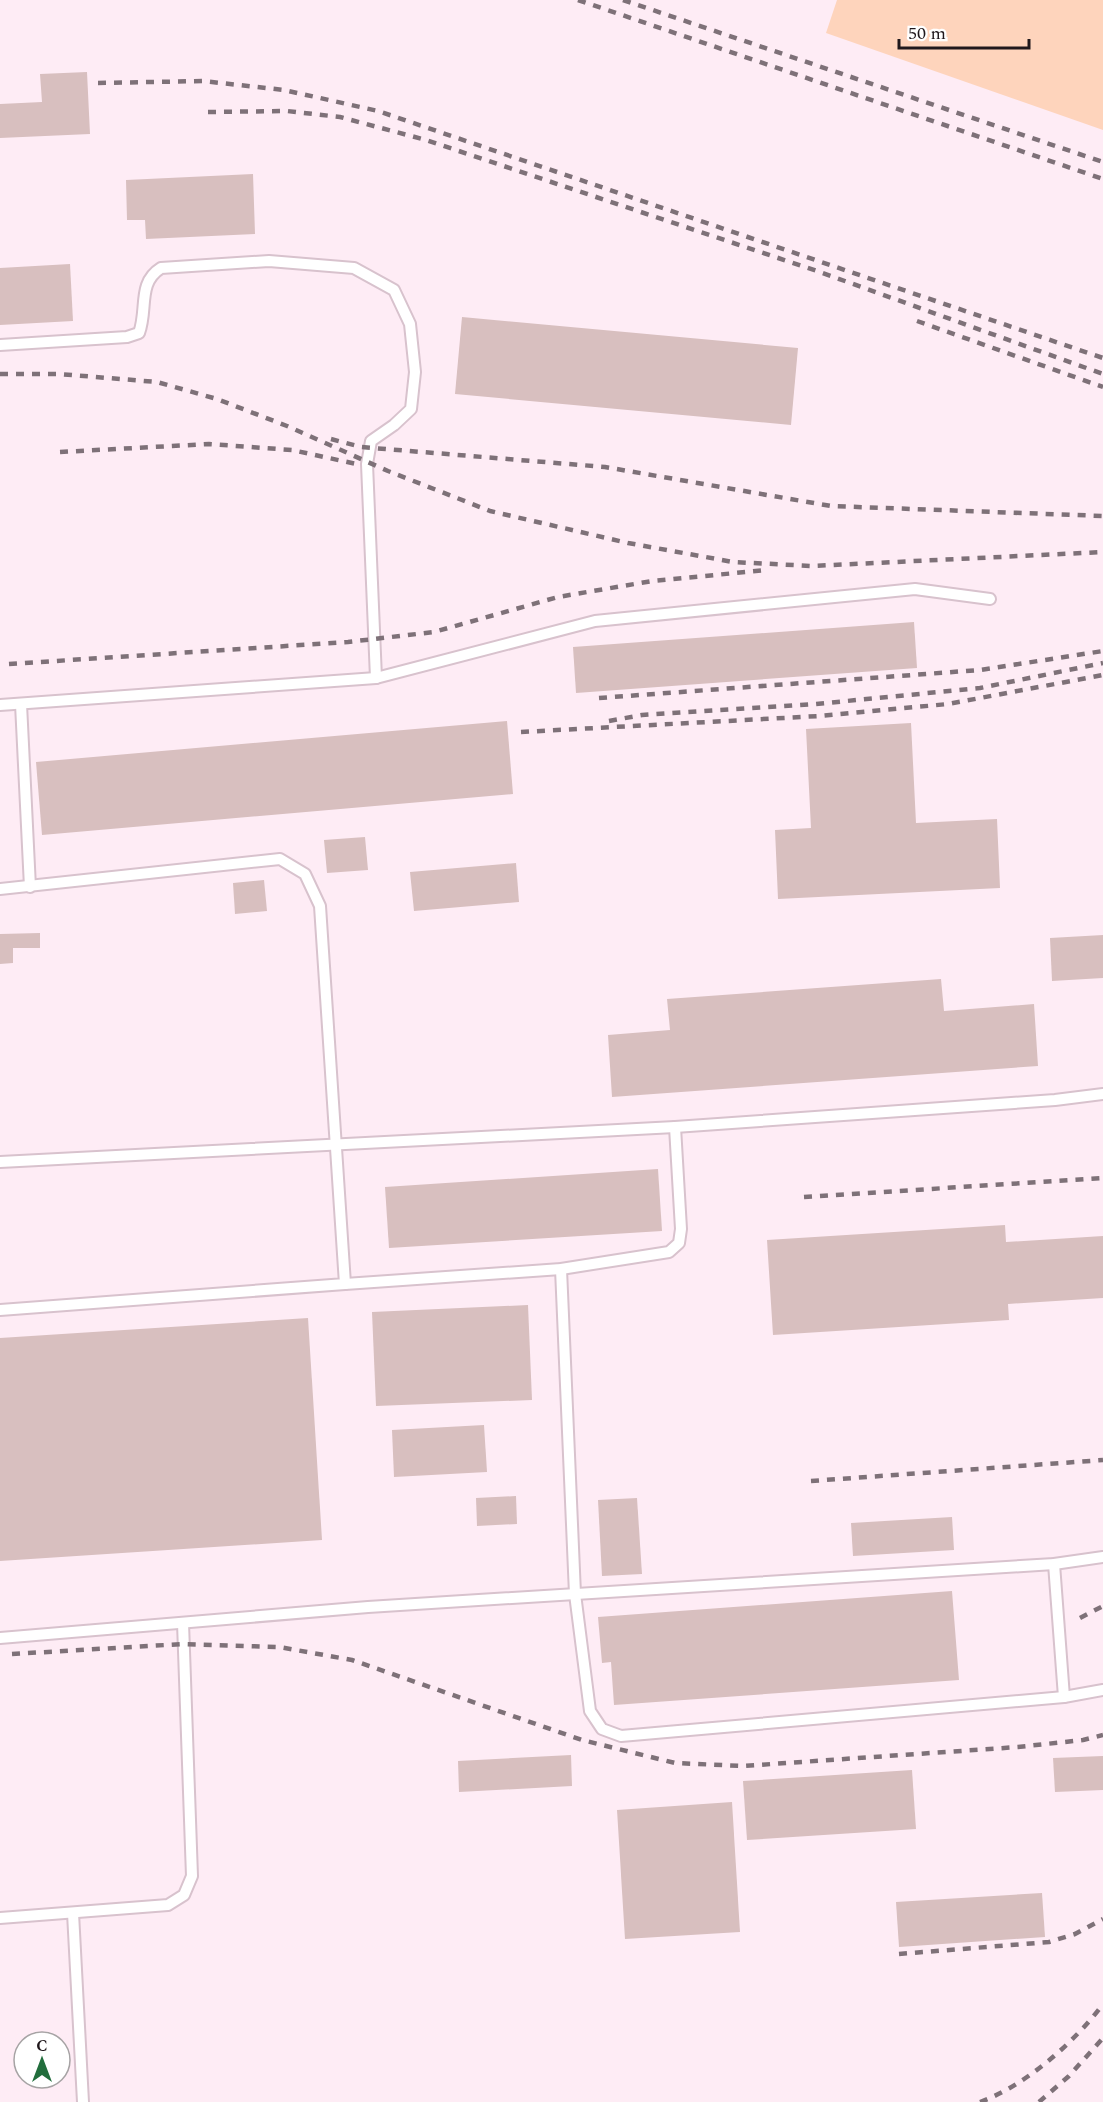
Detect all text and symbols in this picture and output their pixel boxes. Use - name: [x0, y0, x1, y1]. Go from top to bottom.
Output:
- scale bar: [899, 12, 1030, 50]
- text: 50 m: [908, 20, 946, 47]
- north arrow: [12, 2030, 72, 2090]
- text: С: [36, 2034, 48, 2058]

